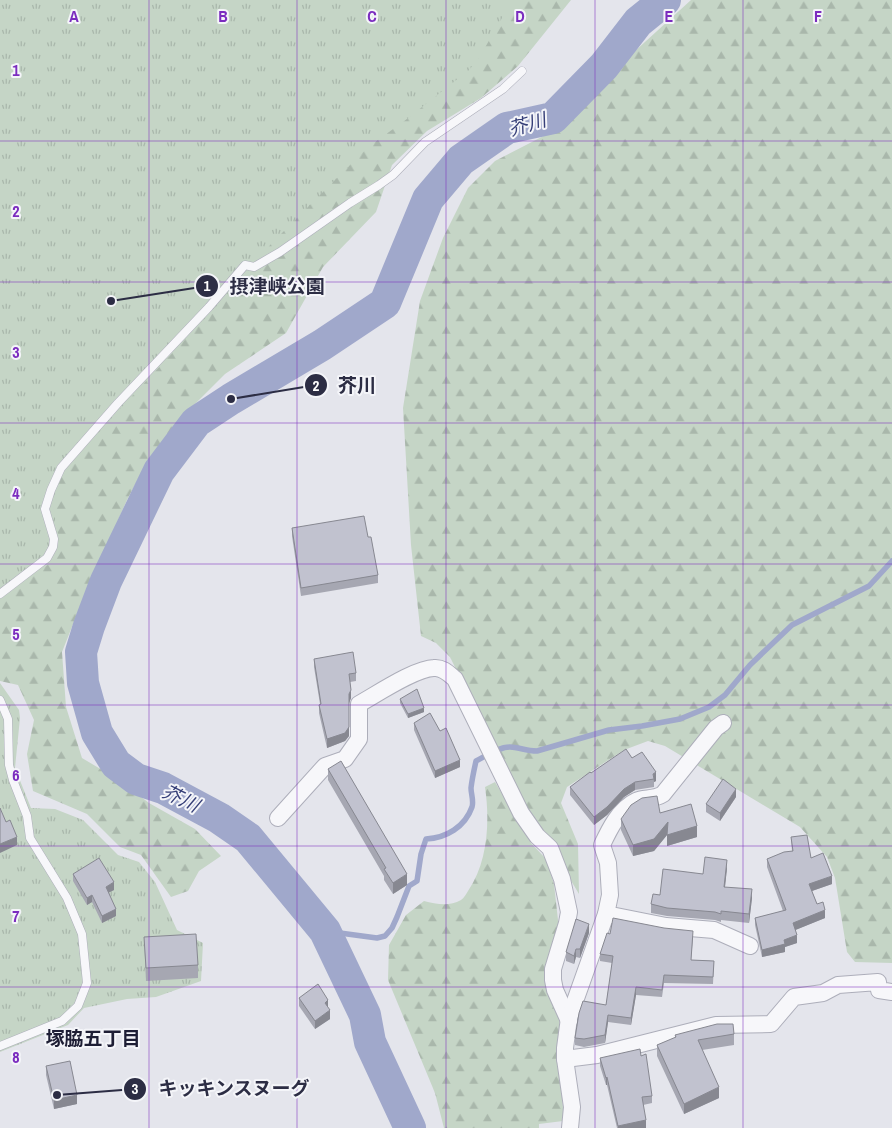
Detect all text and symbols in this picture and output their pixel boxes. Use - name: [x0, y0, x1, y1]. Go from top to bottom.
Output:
- text: A: [69, 5, 79, 27]
- text: B: [218, 5, 228, 27]
- text: C: [367, 5, 377, 27]
- text: D: [515, 5, 525, 27]
- text: E: [665, 5, 674, 27]
- text: F: [814, 5, 822, 27]
- text: 1: [12, 59, 20, 81]
- water label: 芥川: [505, 106, 551, 142]
- text: 2: [12, 200, 20, 222]
- callout: 摂津峡公園: [195, 269, 335, 303]
- text: 摂津峡公園: [229, 273, 325, 299]
- text: 1: [204, 275, 211, 296]
- text: 3: [12, 341, 20, 363]
- callout: 芥川: [303, 368, 386, 402]
- text: 芥川: [338, 372, 376, 398]
- text: 2: [313, 375, 320, 396]
- text: 4: [12, 482, 20, 504]
- text: 5: [12, 623, 20, 645]
- text: 6: [12, 764, 20, 786]
- water label: 芥川: [158, 778, 206, 819]
- text: 7: [12, 905, 20, 927]
- district label: 塚脇五丁目: [45, 1025, 141, 1051]
- text: 8: [12, 1046, 20, 1068]
- callout: キッキンスヌーグ: [123, 1072, 320, 1106]
- text: キッキンスヌーグ: [158, 1075, 310, 1101]
- text: 3: [132, 1078, 139, 1099]

